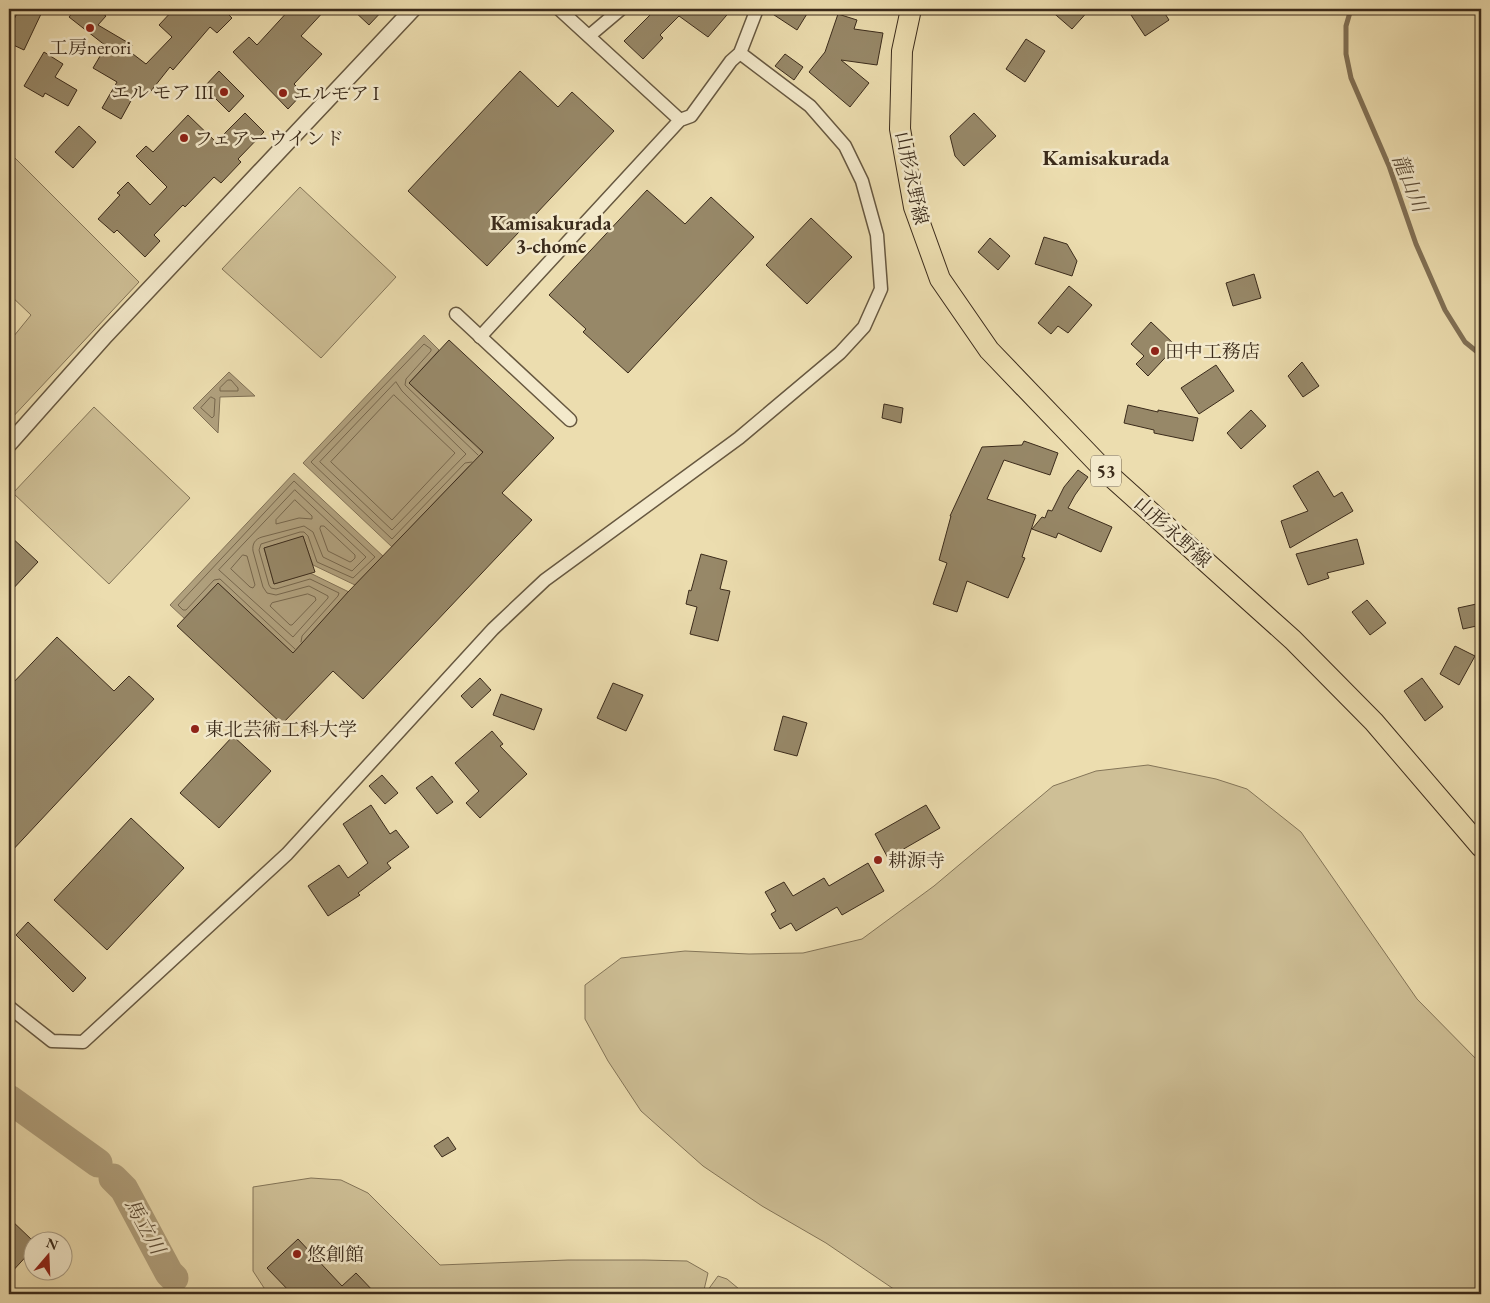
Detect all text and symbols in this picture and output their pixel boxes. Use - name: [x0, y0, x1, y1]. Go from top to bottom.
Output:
- marker: 工房nerori: [84, 22, 96, 34]
- place label: 工房nerori: [49, 35, 131, 60]
- place label: エル モア III: [111, 80, 215, 105]
- place label: エルモア I: [293, 81, 380, 106]
- marker: エル モア III: [218, 86, 230, 98]
- marker: エルモア I: [277, 87, 289, 99]
- place label: フェアーウインド: [194, 126, 344, 151]
- street label: 山形永野線: [890, 129, 934, 227]
- marker: フェアーウインド: [178, 132, 190, 144]
- district label: Kamisakurada: [1043, 144, 1170, 171]
- water label: 龍山川: [1387, 150, 1434, 218]
- district label: Kamisakurada 3-chome: [491, 210, 612, 259]
- place label: 田中工務店: [1165, 339, 1260, 364]
- marker: 田中工務店: [1149, 345, 1161, 357]
- road number: 53: [1091, 456, 1121, 486]
- street label: 山形永野線: [1129, 491, 1217, 573]
- place label: 東北芸術工科大学: [205, 717, 357, 742]
- marker: 東北芸術工科大学: [189, 723, 201, 735]
- place label: 耕源寺: [888, 848, 945, 873]
- marker: 耕源寺: [872, 854, 884, 866]
- water label: 馬立川: [119, 1193, 172, 1260]
- north arrow: [22, 1230, 72, 1280]
- text: N: [44, 1233, 61, 1254]
- place label: 悠創館: [307, 1242, 364, 1267]
- marker: 悠創館: [291, 1248, 303, 1260]

